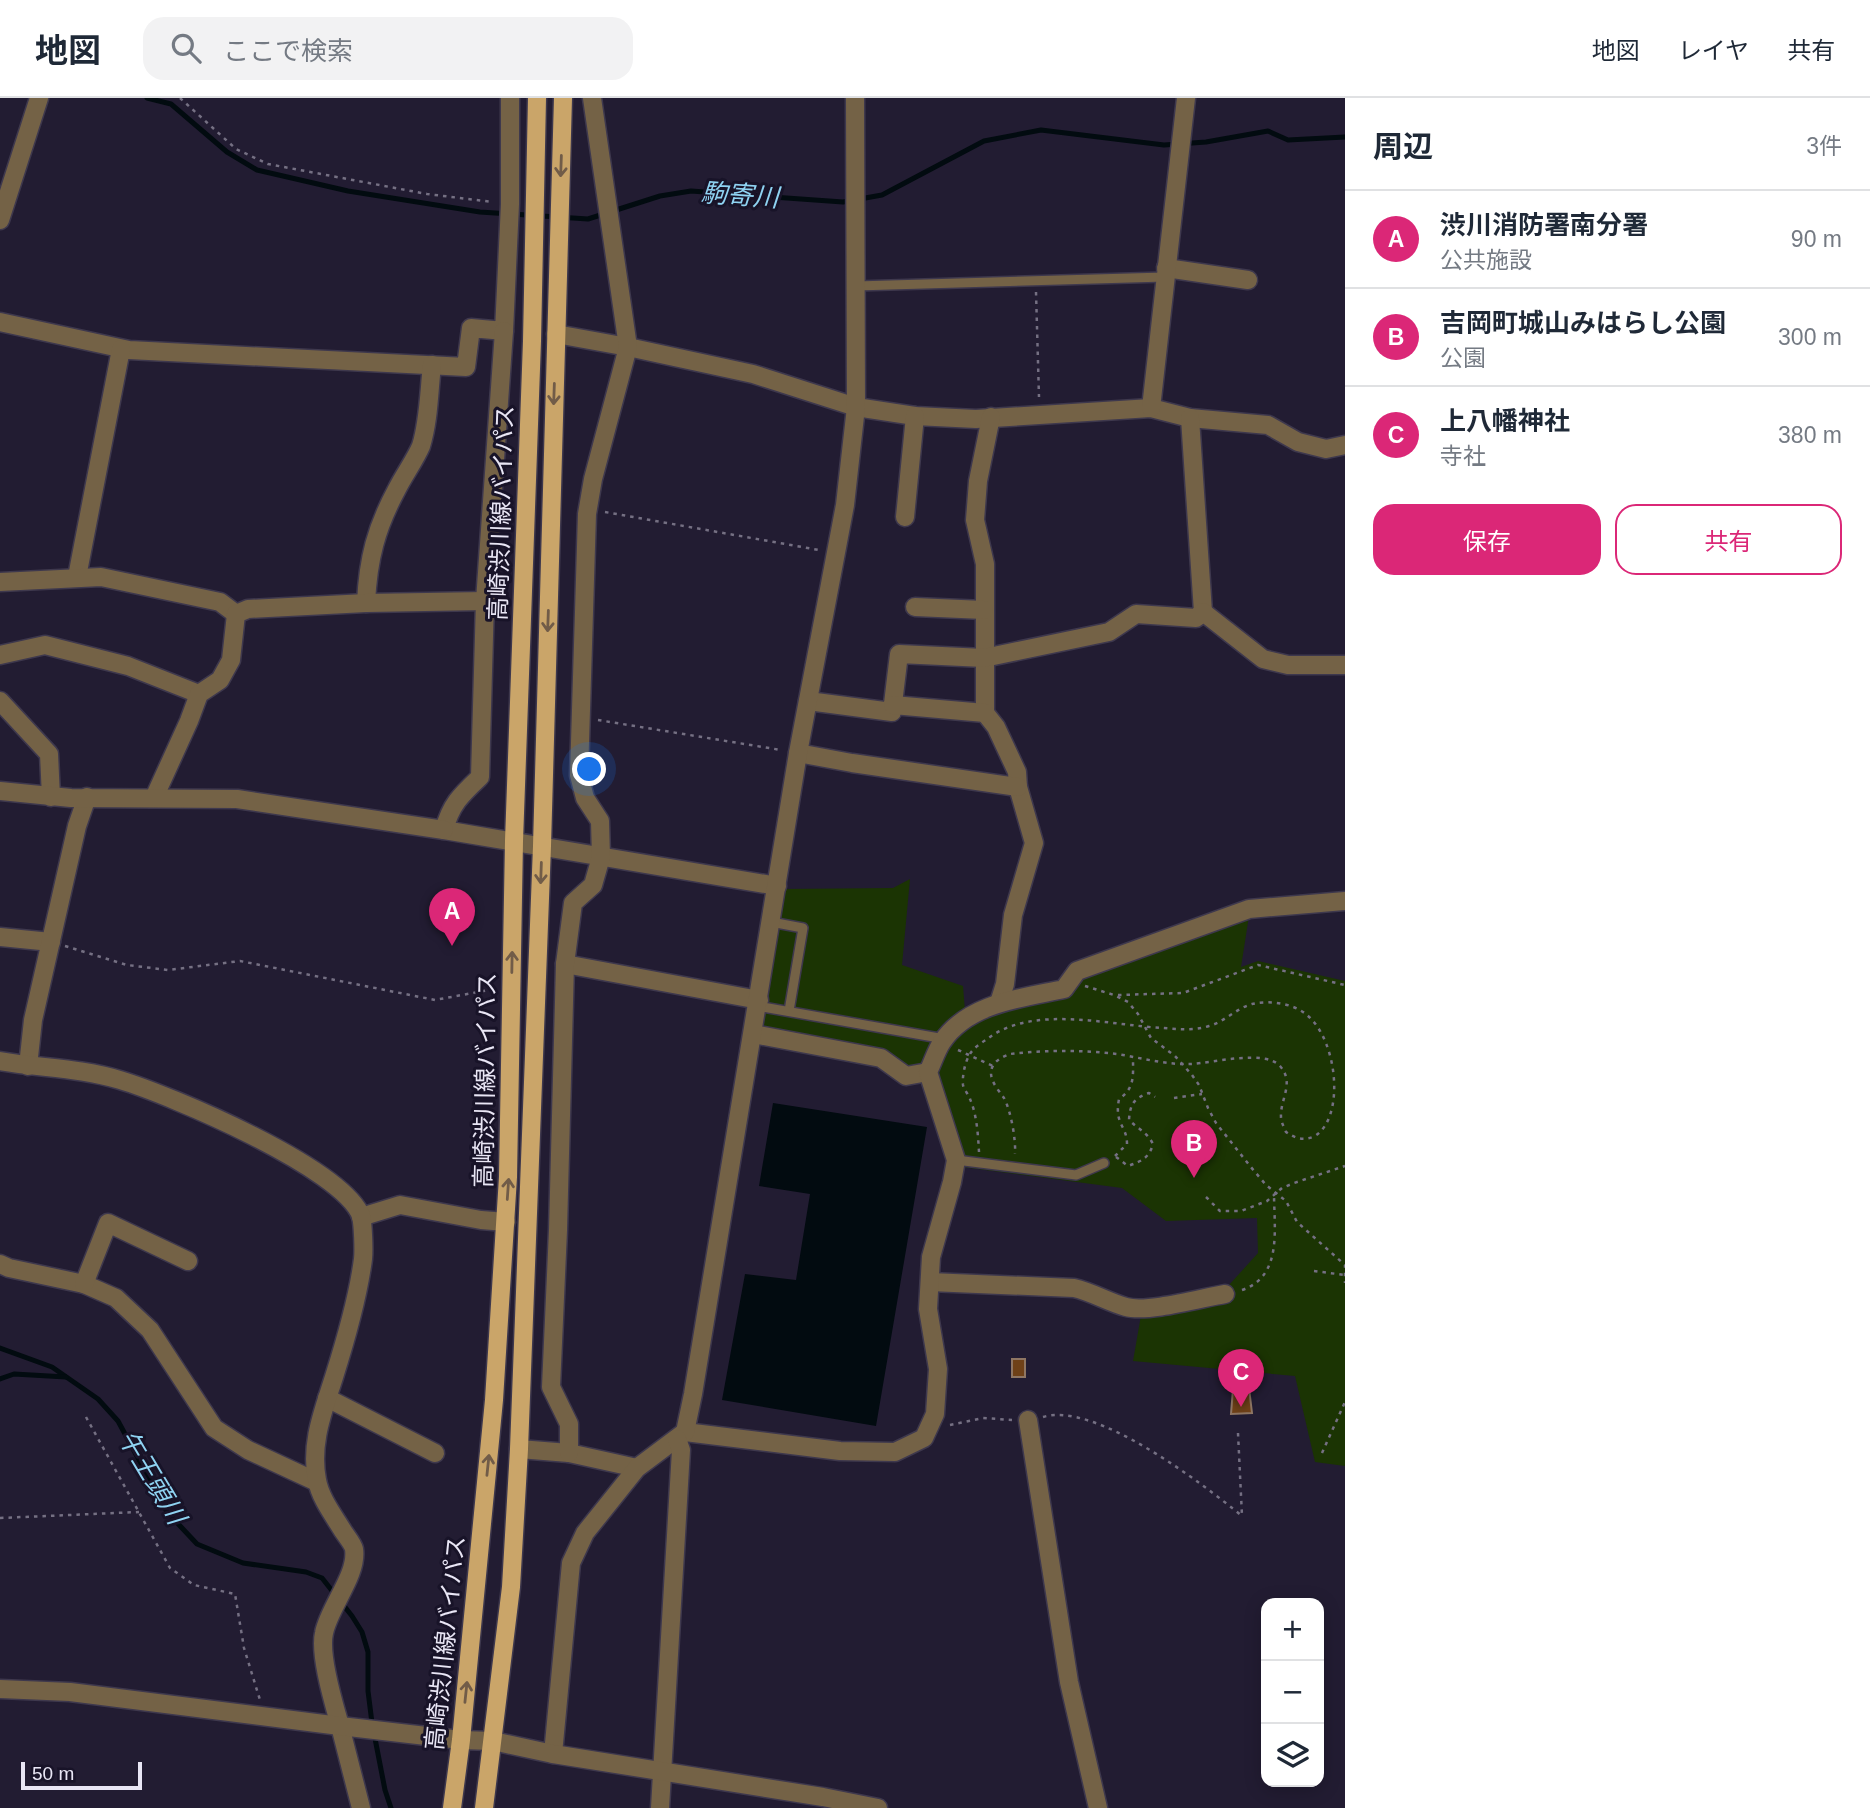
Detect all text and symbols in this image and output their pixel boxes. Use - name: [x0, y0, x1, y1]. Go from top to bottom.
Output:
- search box: [143, 17, 633, 80]
- icon: search: [167, 29, 205, 67]
- text: 地図: [35, 32, 101, 69]
- text: ここで検索: [223, 36, 353, 66]
- text: 地図: [1592, 37, 1640, 64]
- text: レイヤ: [1678, 37, 1749, 64]
- text: 共有: [1787, 37, 1835, 64]
- text: 周辺: [1373, 130, 1433, 163]
- text: 3件: [1806, 133, 1842, 159]
- one-way arrow: [555, 154, 568, 177]
- water label: 駒寄川: [700, 177, 783, 213]
- text: 渋川消防署南分署: [1440, 210, 1648, 240]
- text: A: [1388, 226, 1404, 252]
- text: 90 m: [1791, 226, 1842, 252]
- text: 公共施設: [1440, 247, 1532, 273]
- text: 吉岡町城山みはらし公園: [1440, 308, 1726, 338]
- text: B: [1388, 324, 1404, 350]
- text: 300 m: [1778, 324, 1842, 350]
- text: 公園: [1440, 345, 1486, 371]
- one-way arrow: [548, 382, 561, 405]
- street label: 高崎渋川線バイパス: [484, 405, 518, 621]
- text: 上八幡神社: [1440, 406, 1570, 436]
- text: C: [1388, 422, 1404, 448]
- text: 380 m: [1778, 422, 1842, 448]
- text: 寺社: [1440, 443, 1486, 469]
- button: 保存: [1373, 504, 1601, 575]
- button: 共有: [1615, 504, 1842, 575]
- one-way arrow: [542, 609, 555, 632]
- your location: [572, 752, 606, 786]
- one-way arrow: [535, 861, 548, 884]
- pin: A: [429, 888, 475, 946]
- one-way arrow: [505, 951, 519, 974]
- street label: 高崎渋川線バイパス: [470, 972, 500, 1188]
- pin: B: [1171, 1120, 1217, 1178]
- one-way arrow: [501, 1178, 514, 1201]
- pin: C: [1218, 1349, 1264, 1407]
- water label: 午王頭川: [112, 1425, 193, 1532]
- one-way arrow: [482, 1454, 495, 1477]
- street label: 高崎渋川線バイパス: [420, 1534, 470, 1752]
- map controls: [1261, 1598, 1324, 1787]
- button: +: [1261, 1598, 1324, 1661]
- button: −: [1261, 1661, 1324, 1724]
- one-way arrow: [459, 1681, 472, 1703]
- button: layers: [1261, 1724, 1324, 1787]
- scale bar: [21, 1759, 142, 1791]
- text: 50 m: [32, 1763, 74, 1784]

